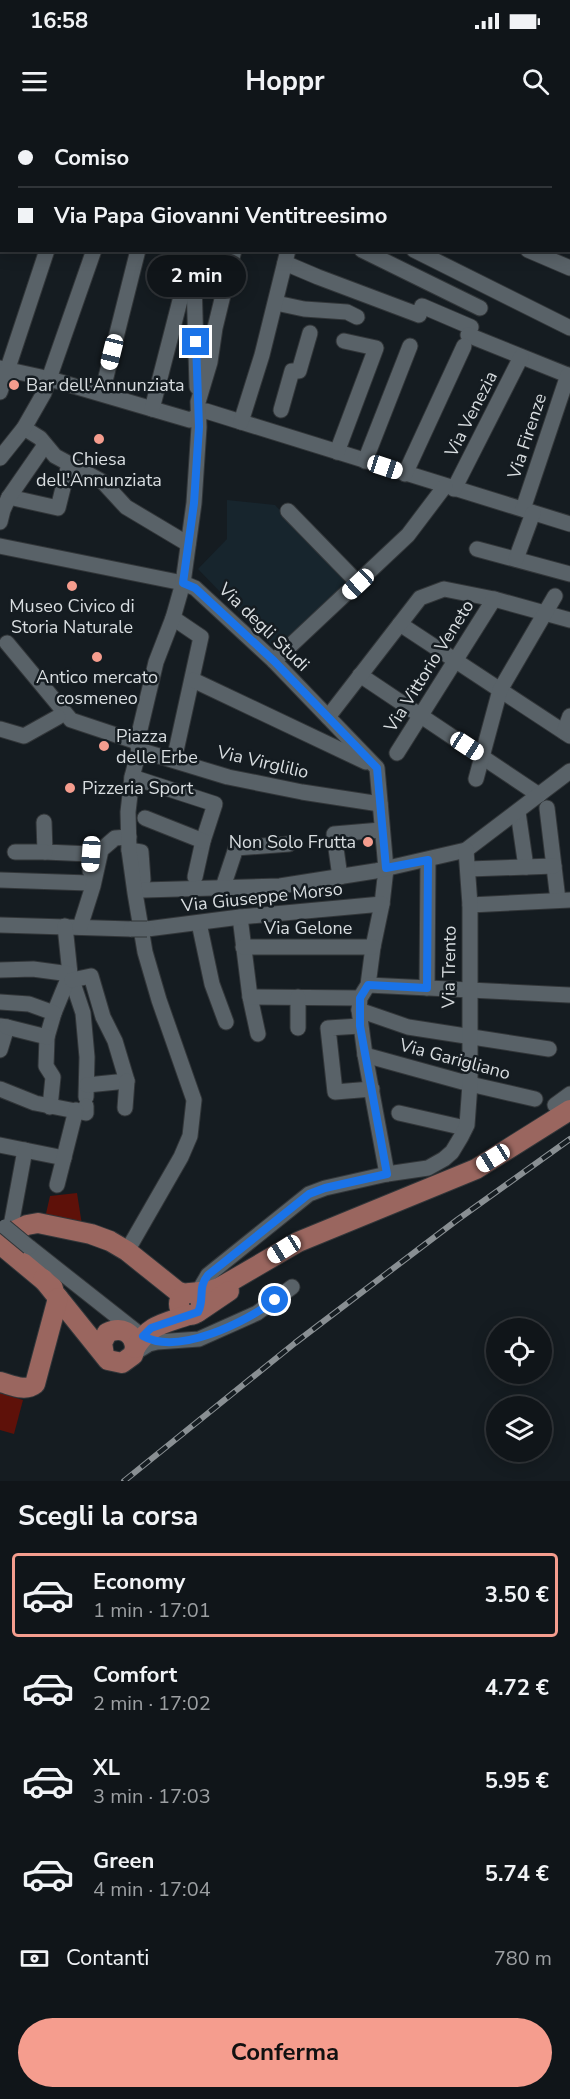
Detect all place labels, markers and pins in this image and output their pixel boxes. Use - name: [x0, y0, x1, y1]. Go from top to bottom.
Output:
- place label: Bar dell'Annunziata: [26, 373, 185, 397]
- marker: Bar dell'Annunziata: [7, 378, 21, 392]
- marker: Chiesa dell'Annunziata: [92, 432, 106, 446]
- place label: Chiesa dell'Annunziata: [36, 447, 162, 492]
- marker: Museo Civico di Storia Naturale: [65, 579, 79, 593]
- place label: Museo Civico di Storia Naturale: [9, 594, 135, 639]
- marker: Antico mercato cosmeneo: [90, 650, 104, 664]
- place label: Antico mercato cosmeneo: [36, 665, 158, 710]
- place label: Piazza delle Erbe: [116, 724, 198, 769]
- marker: Piazza delle Erbe: [97, 739, 111, 753]
- place label: Pizzeria Sport: [82, 776, 194, 800]
- marker: Pizzeria Sport: [63, 781, 77, 795]
- place label: Non Solo Frutta: [229, 830, 356, 854]
- marker: Non Solo Frutta: [361, 835, 375, 849]

